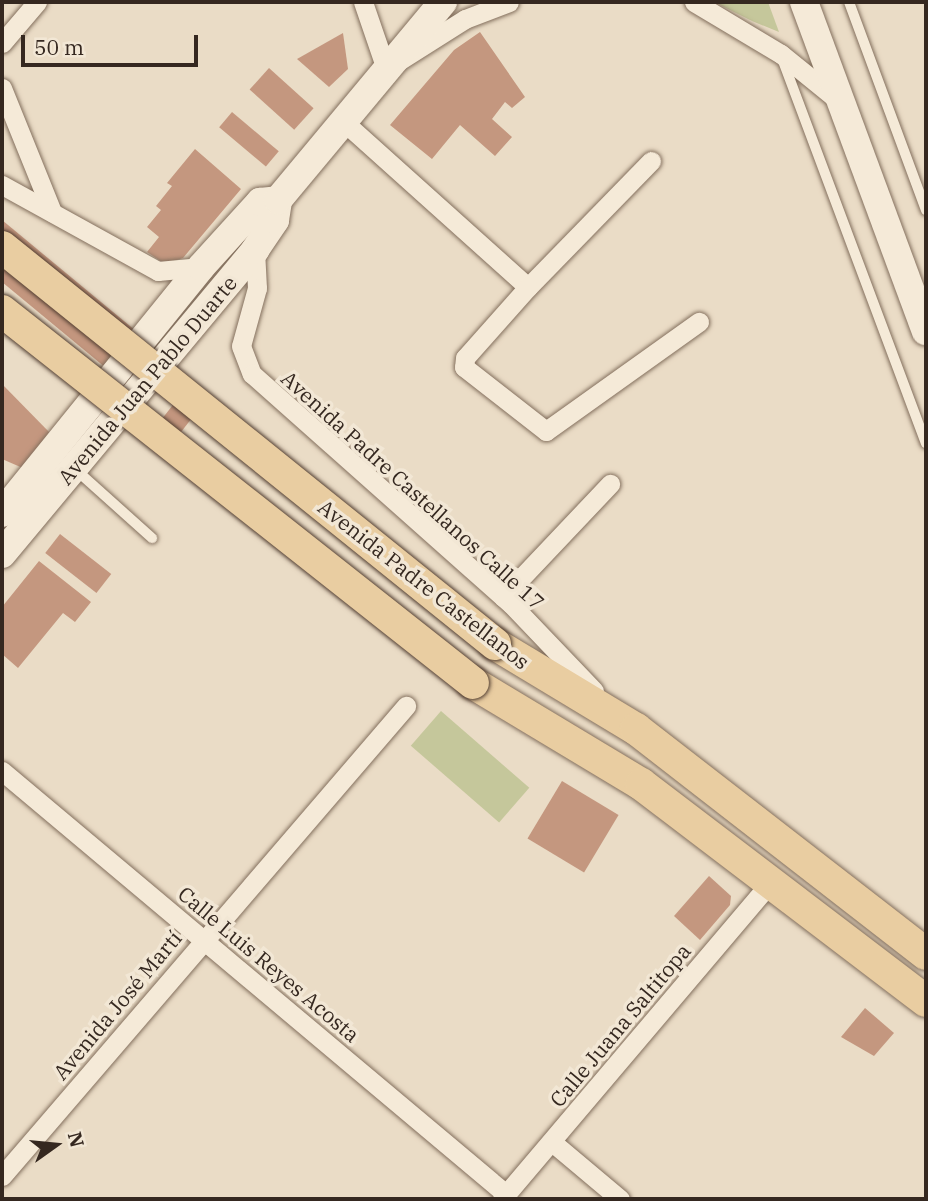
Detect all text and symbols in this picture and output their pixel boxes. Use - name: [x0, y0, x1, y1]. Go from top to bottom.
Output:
- scale bar: [24, 21, 201, 65]
- text: 50 m: [34, 33, 84, 61]
- street label: Avenida Juan Pablo Duarte: [52, 271, 242, 489]
- street label: Avenida Padre Castellanos Calle 17: [276, 365, 550, 615]
- street label: Avenida Padre Castellanos: [313, 494, 535, 674]
- street label: Calle Luis Reyes Acosta: [173, 881, 365, 1047]
- street label: Avenida José Martí: [48, 926, 186, 1084]
- street label: Calle Juana Saltitopa: [544, 938, 696, 1112]
- north arrow: [21, 1110, 91, 1180]
- text: N: [63, 1129, 90, 1150]

